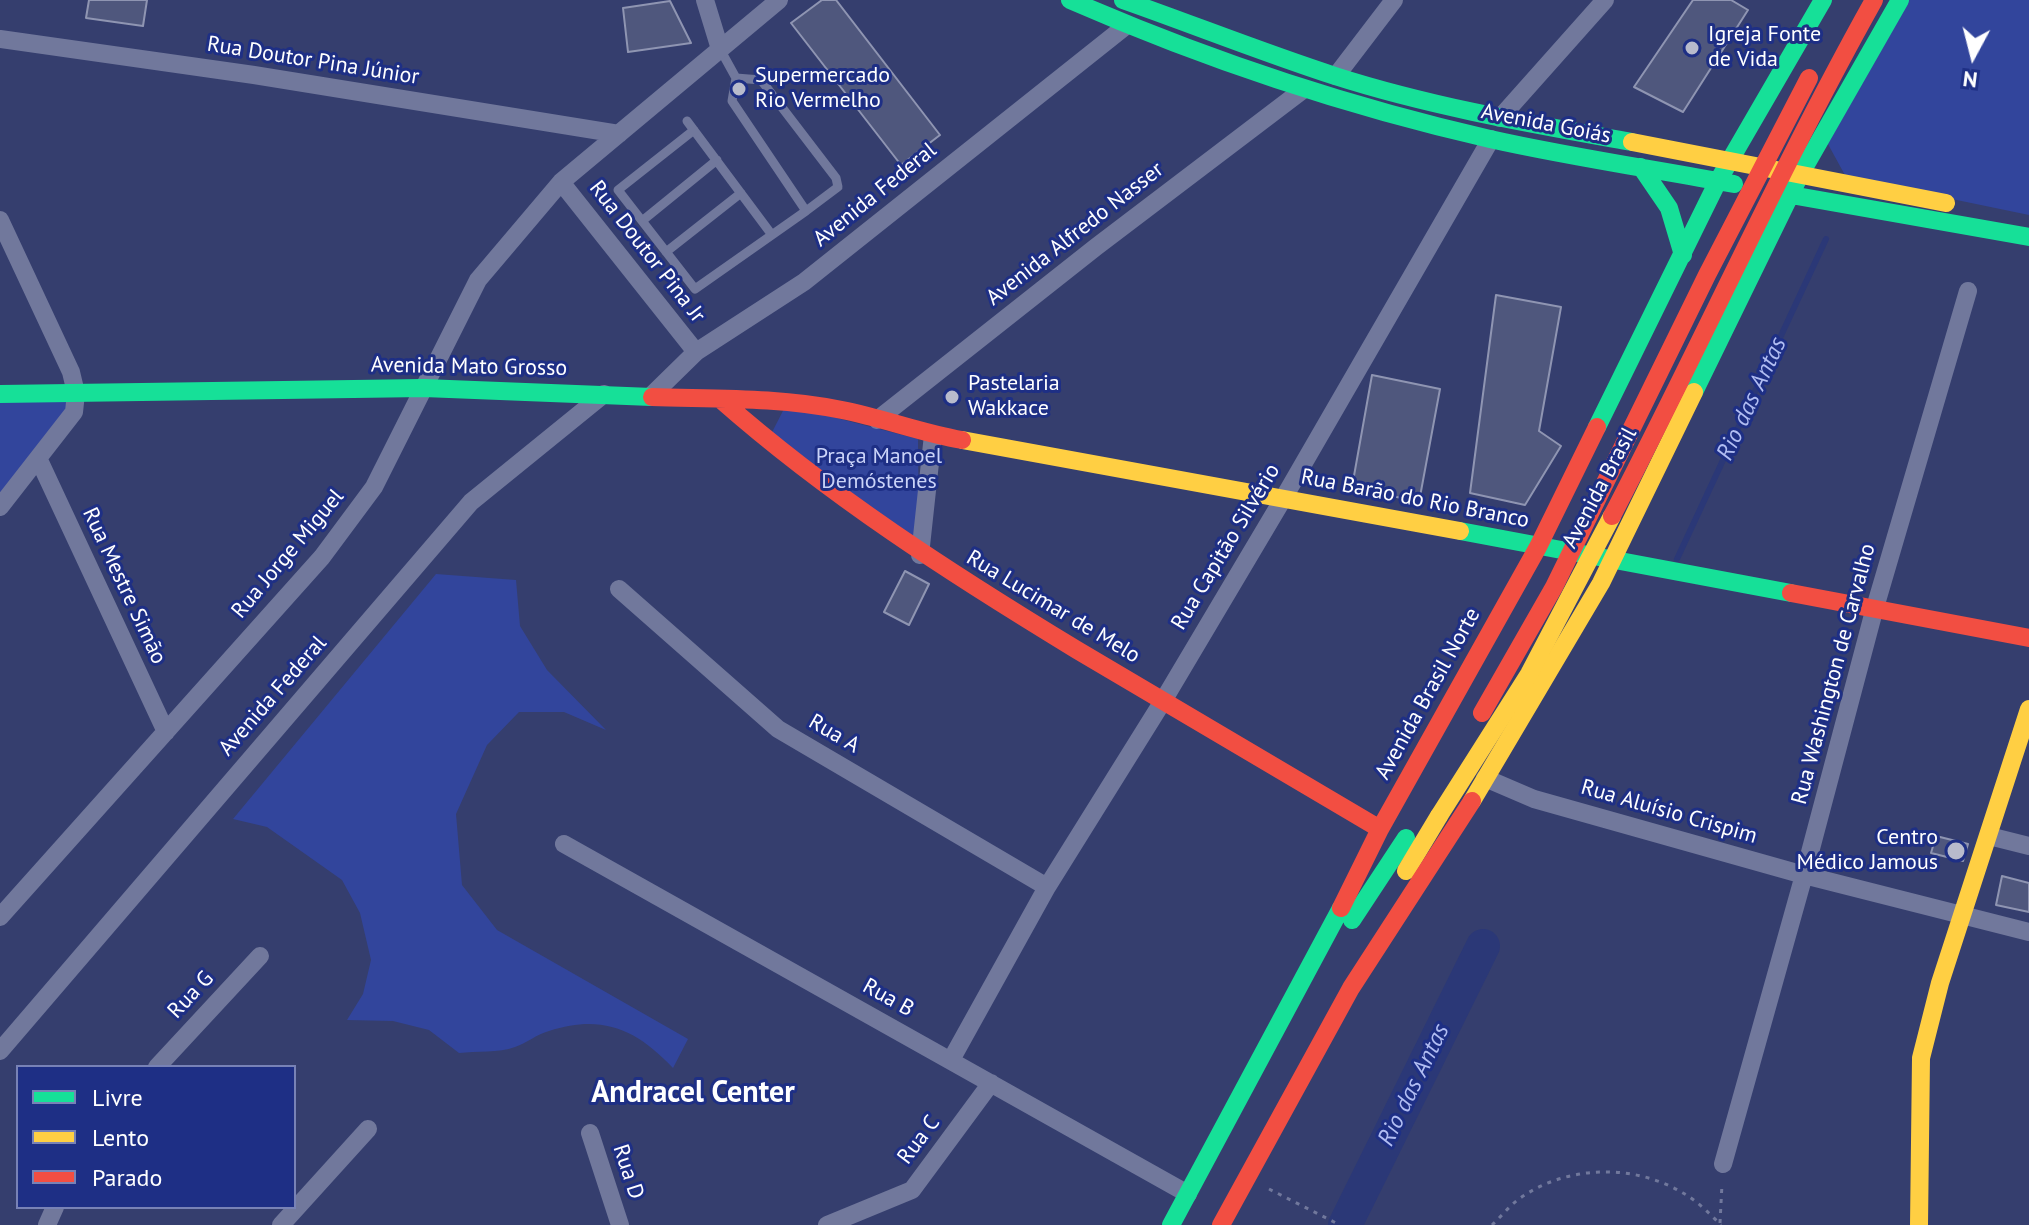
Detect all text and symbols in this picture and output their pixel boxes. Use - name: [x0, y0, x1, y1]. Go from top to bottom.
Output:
- north arrow: [1933, 16, 2013, 96]
- place label: Igreja Fonte de Vida: [1708, 22, 1821, 74]
- street label: Rua Doutor Pina Júnior: [205, 31, 421, 91]
- marker: Igreja Fonte de Vida: [1683, 39, 1701, 57]
- place label: Supermercado Rio Vermelho: [755, 63, 890, 114]
- text: N: [1961, 65, 1979, 95]
- marker: Supermercado Rio Vermelho: [730, 80, 748, 98]
- street label: Avenida Goiás: [1479, 98, 1613, 150]
- street label: Avenida Federal: [808, 137, 942, 253]
- street label: Avenida Alfredo Nasser: [981, 157, 1169, 311]
- street label: Rua Doutor Pina Jr: [583, 176, 711, 328]
- water label: Rio das Antas: [1711, 333, 1793, 465]
- street label: Avenida Mato Grosso: [371, 352, 567, 382]
- place label: Pastelaria Wakkace: [968, 371, 1060, 422]
- marker: Pastelaria Wakkace: [943, 388, 961, 406]
- street label: Avenida Brasil: [1557, 423, 1643, 553]
- park label: Praça Manoel Demóstenes: [816, 444, 942, 496]
- street label: Rua Capitão Silvério: [1166, 459, 1286, 635]
- street label: Rua Barão do Rio Branco: [1299, 464, 1531, 534]
- street label: Rua Jorge Miguel: [226, 484, 350, 624]
- street label: Rua Mestre Simão: [76, 504, 172, 668]
- street label: Rua Washington de Carvalho: [1786, 541, 1882, 807]
- street label: Rua Lucimar de Melo: [961, 545, 1145, 669]
- street label: Avenida Brasil Norte: [1370, 604, 1486, 784]
- street label: Avenida Federal: [214, 631, 332, 761]
- street label: Rua A: [804, 709, 864, 759]
- street label: Rua Aluísio Crispim: [1578, 774, 1760, 850]
- place label: Centro Médico Jamous: [1797, 825, 1938, 876]
- marker: Centro Médico Jamous: [1945, 840, 1967, 862]
- street label: Rua G: [163, 966, 219, 1024]
- street label: Rua B: [858, 973, 918, 1023]
- water label: Rio das Antas: [1372, 1019, 1456, 1151]
- legend: [16, 1065, 296, 1209]
- district label: Andracel Center: [591, 1075, 795, 1111]
- text: Livre: [92, 1082, 143, 1113]
- street label: Rua C: [892, 1110, 946, 1170]
- text: Lento: [92, 1122, 149, 1153]
- street label: Rua D: [607, 1141, 649, 1203]
- text: Parado: [92, 1162, 162, 1193]

